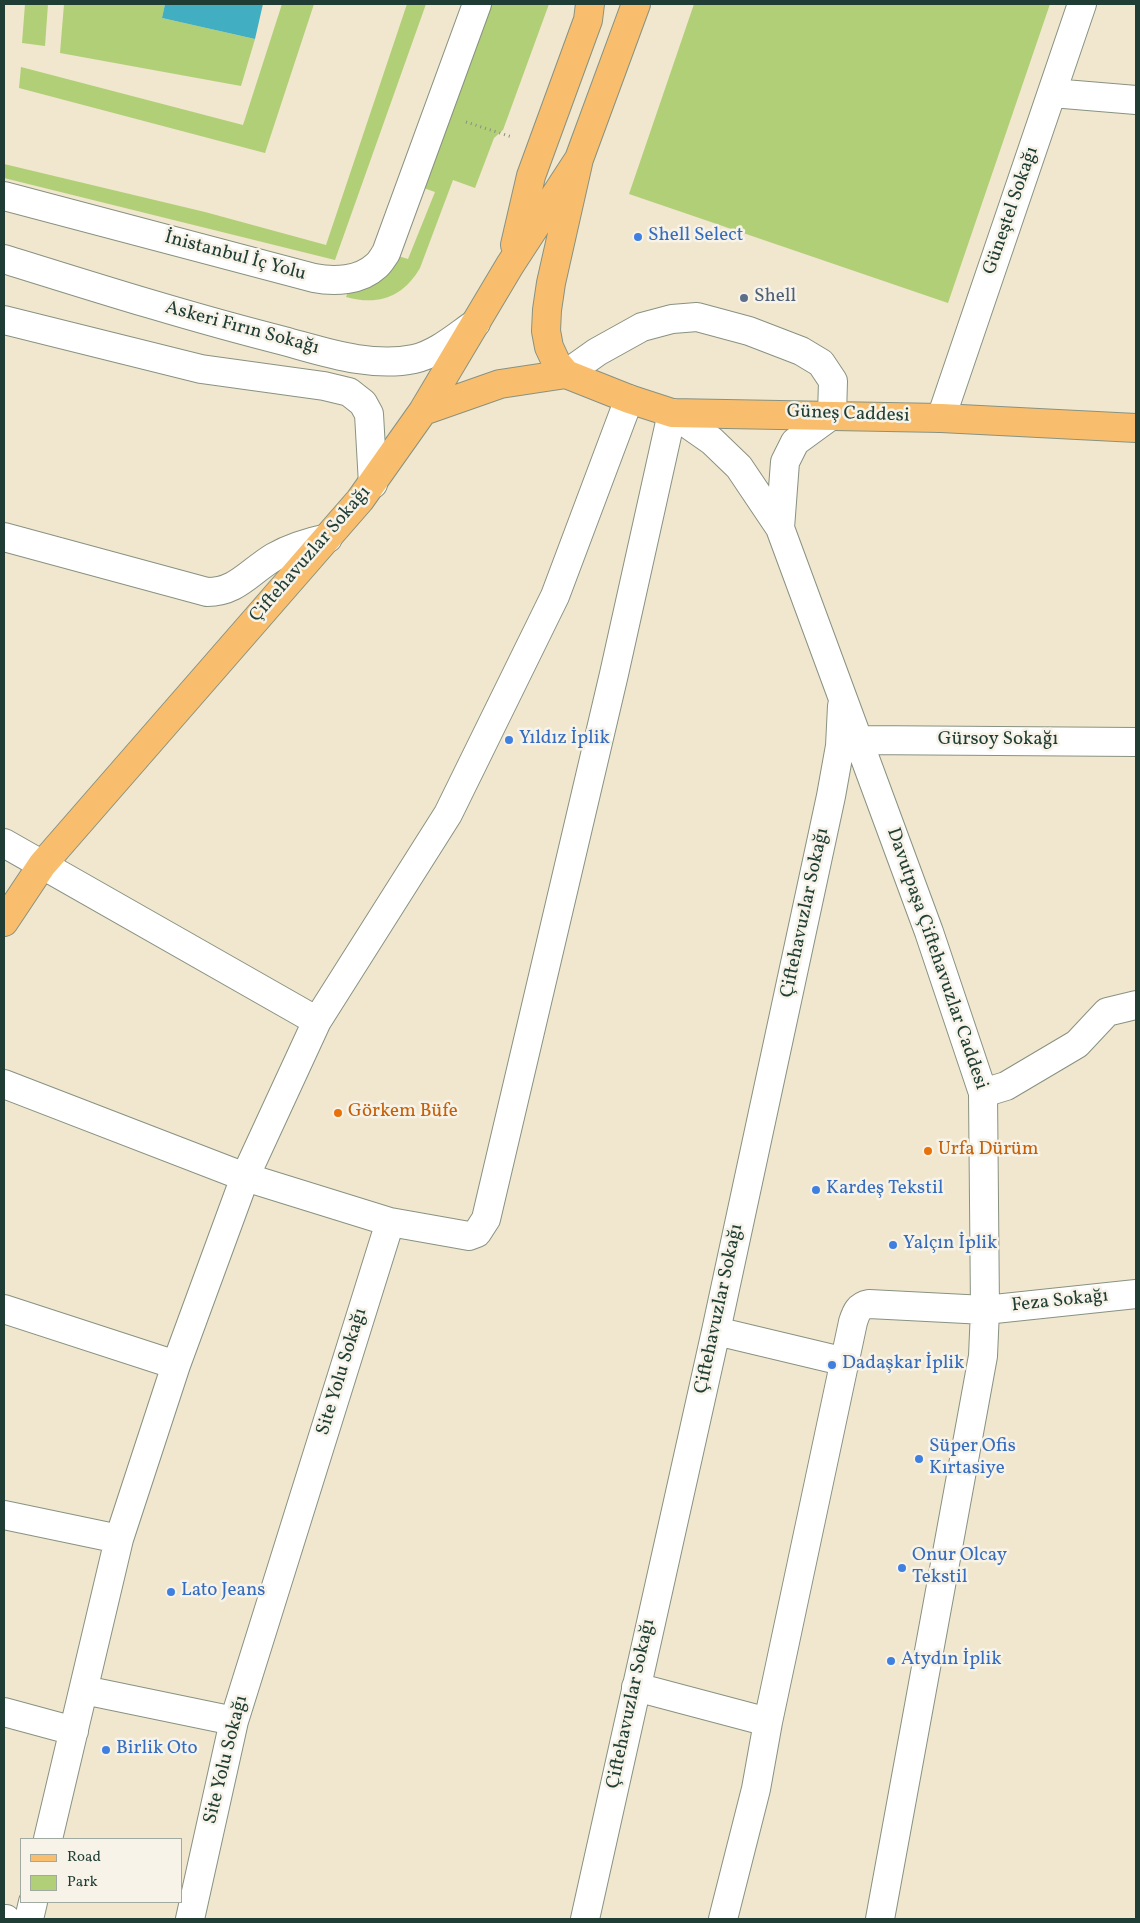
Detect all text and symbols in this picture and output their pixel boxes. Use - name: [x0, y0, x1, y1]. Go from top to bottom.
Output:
- street label: Güneştel Sokağı: [979, 144, 1045, 278]
- place label: Shell Select: [648, 226, 743, 248]
- street label: İnistanbul İç Yolu: [162, 227, 308, 287]
- marker: Shell Select: [632, 231, 644, 243]
- place label: Shell: [754, 287, 796, 309]
- marker: Shell: [738, 292, 750, 304]
- street label: Askeri Fırın Sokağı: [163, 297, 321, 361]
- street label: Güneş Caddesi: [786, 401, 910, 429]
- street label: Çiftehavuzlar Sokağı: [246, 482, 376, 628]
- place label: Yıldız İplik: [519, 729, 610, 751]
- street label: Gürsoy Sokağı: [938, 730, 1058, 752]
- marker: Yıldız İplik: [503, 734, 515, 746]
- street label: Davutpaşa Çiftehavuzlar Caddesi: [880, 825, 992, 1093]
- street label: Çiftehavuzlar Sokağı: [777, 826, 835, 1000]
- place label: Görkem Büfe: [348, 1102, 458, 1124]
- marker: Görkem Büfe: [332, 1107, 344, 1119]
- place label: Urfa Dürüm: [938, 1140, 1039, 1162]
- marker: Urfa Dürüm: [922, 1145, 934, 1157]
- place label: Kardeş Tekstil: [826, 1179, 943, 1201]
- marker: Kardeş Tekstil: [810, 1184, 822, 1196]
- street label: Çiftehavuzlar Sokağı: [691, 1222, 749, 1396]
- place label: Yalçın İplik: [903, 1234, 997, 1256]
- marker: Yalçın İplik: [887, 1239, 899, 1251]
- street label: Feza Sokağı: [1011, 1286, 1109, 1318]
- street label: Site Yolu Sokağı: [313, 1306, 373, 1438]
- place label: Dadaşkar İplik: [842, 1354, 964, 1376]
- marker: Dadaşkar İplik: [826, 1359, 838, 1371]
- place label: Süper Ofis Kırtasiye: [929, 1437, 1016, 1481]
- marker: Süper Ofis Kırtasiye: [913, 1453, 925, 1465]
- place label: Onur Olcay Tekstil: [912, 1546, 1007, 1590]
- marker: Onur Olcay Tekstil: [896, 1562, 908, 1574]
- place label: Lato Jeans: [181, 1581, 265, 1603]
- marker: Lato Jeans: [165, 1586, 177, 1598]
- street label: Çiftehavuzlar Sokağı: [603, 1617, 661, 1791]
- place label: Atydın İplik: [901, 1650, 1002, 1672]
- marker: Atydın İplik: [885, 1655, 897, 1667]
- street label: Site Yolu Sokağı: [200, 1693, 254, 1827]
- place label: Birlik Oto: [116, 1739, 198, 1761]
- marker: Birlik Oto: [100, 1744, 112, 1756]
- legend: [20, 1838, 182, 1903]
- text: Road: [67, 1847, 101, 1868]
- text: Park: [67, 1872, 98, 1893]

